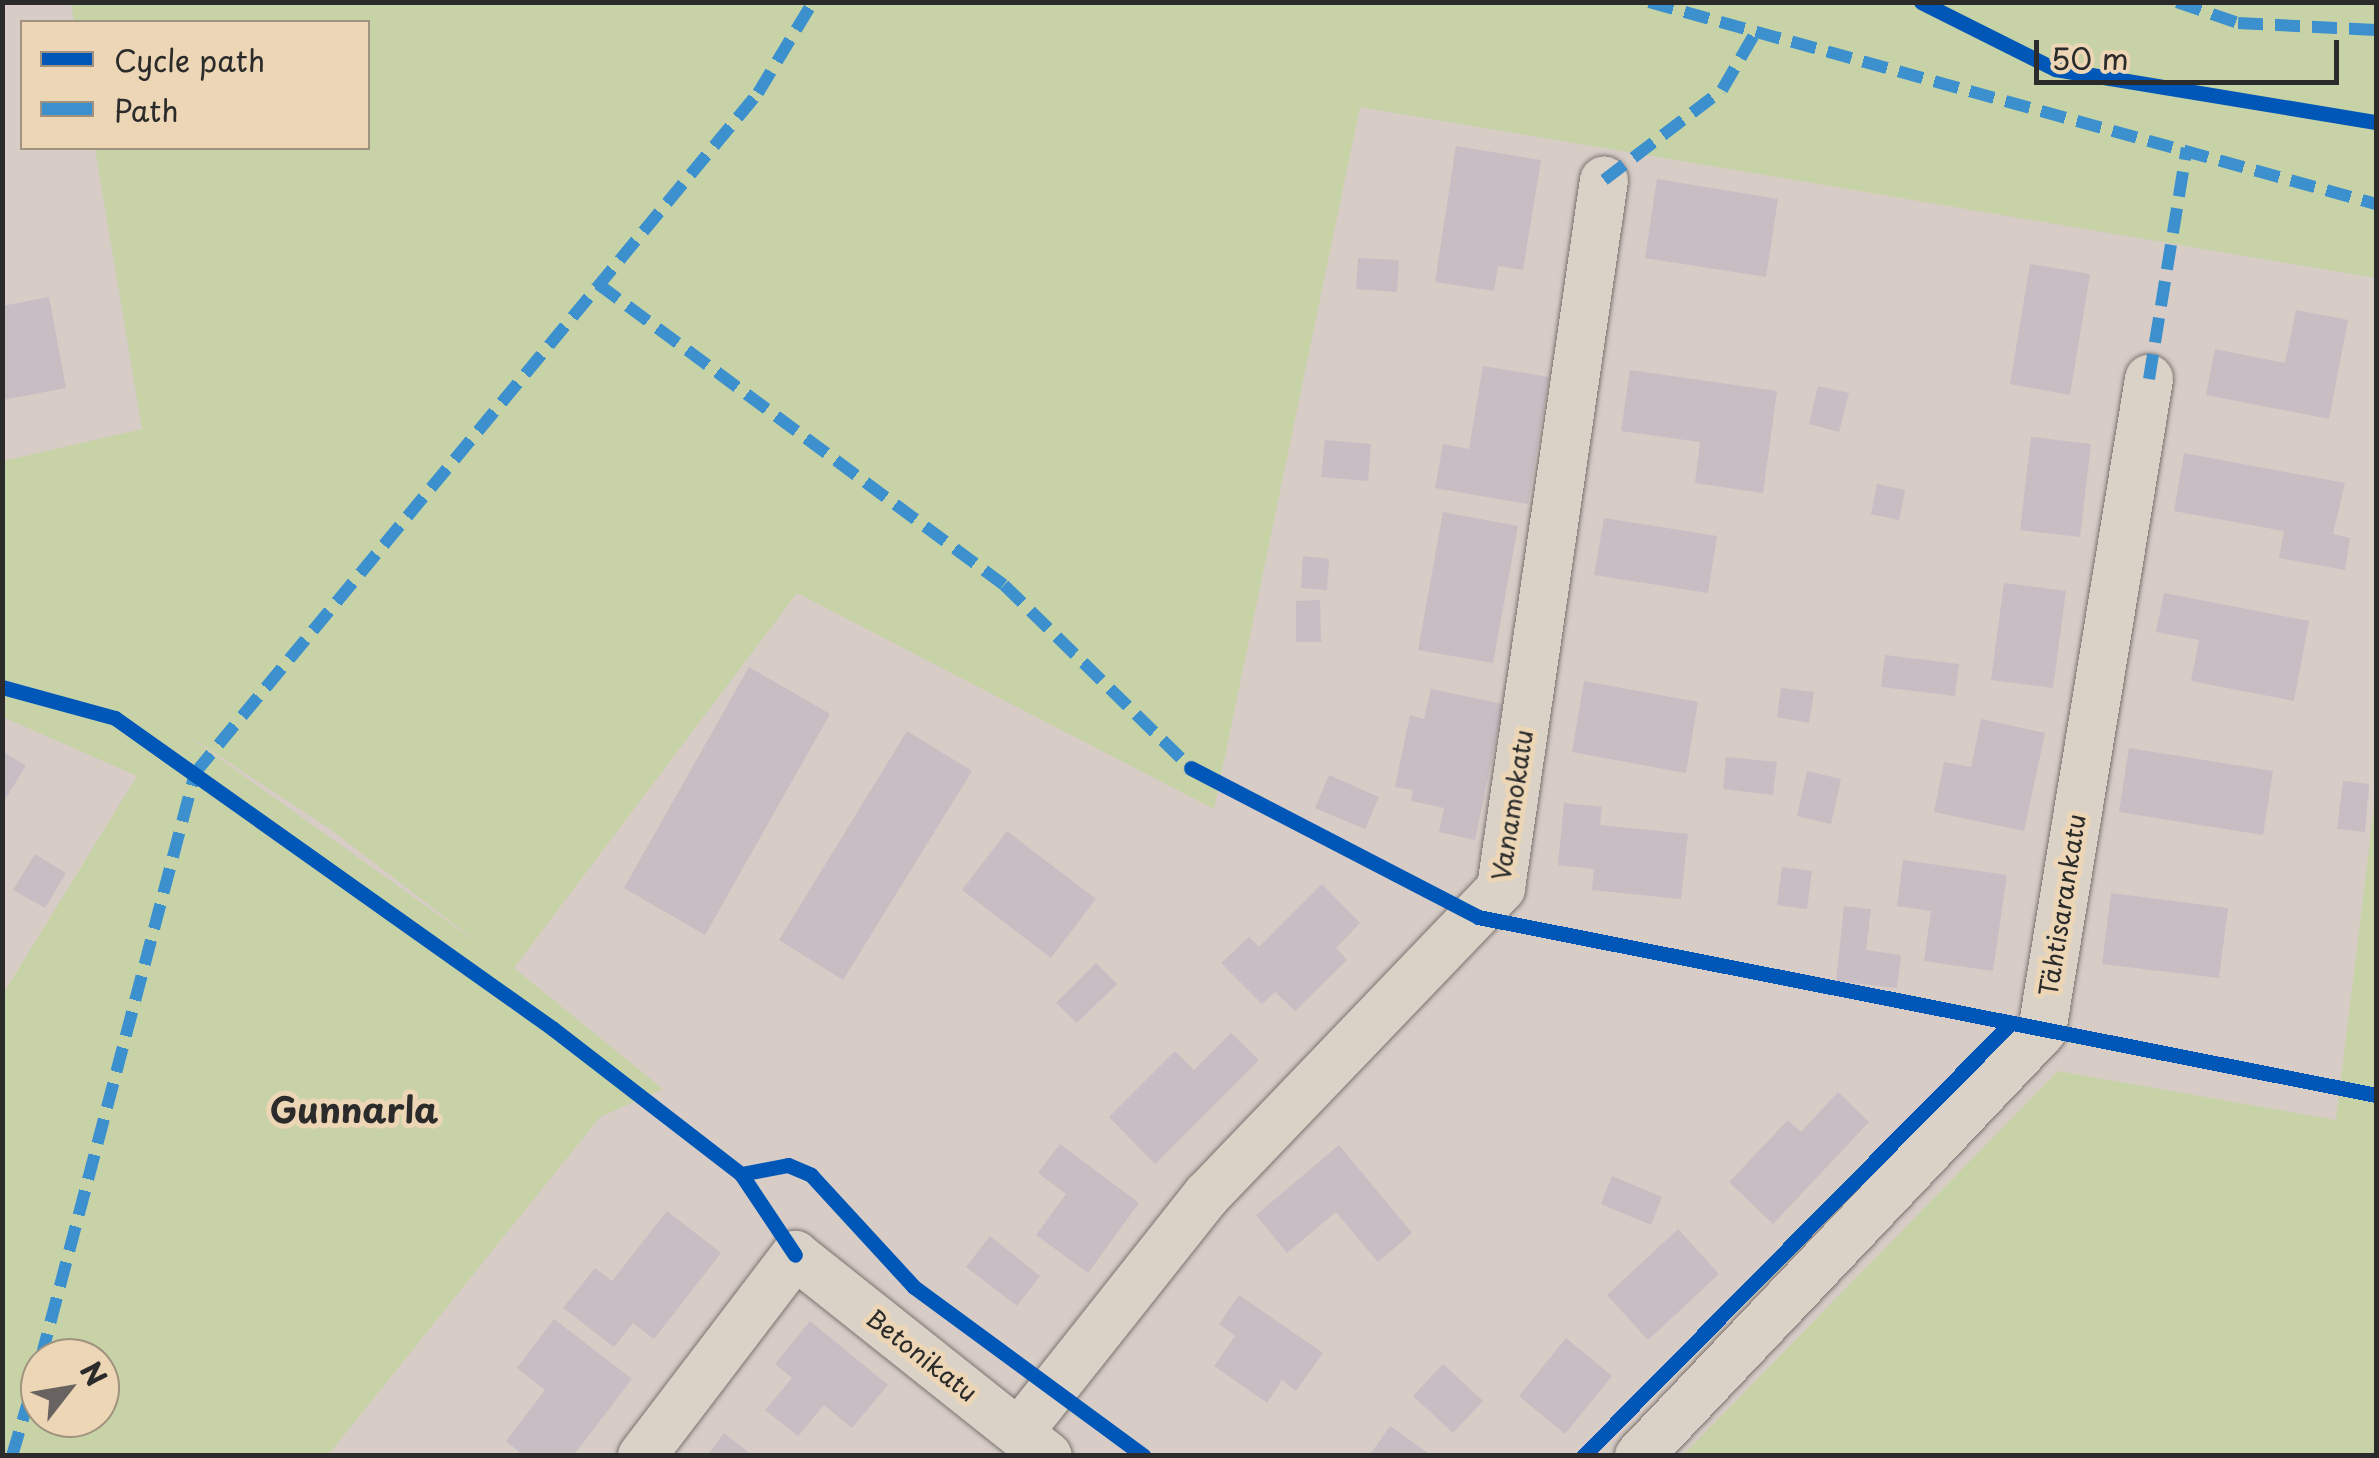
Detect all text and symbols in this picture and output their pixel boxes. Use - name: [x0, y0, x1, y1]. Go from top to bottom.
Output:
- legend: [20, 20, 370, 150]
- scale bar: [2039, 20, 2344, 82]
- text: 50 m: [2051, 35, 2129, 80]
- text: Cycle path: [114, 37, 265, 82]
- text: Path: [114, 87, 179, 132]
- street label: Vanamokatu: [1485, 727, 1539, 883]
- street label: Tähtisarankatu: [2033, 812, 2091, 998]
- district label: Gunnarla: [270, 1088, 438, 1130]
- street label: Betonikatu: [861, 1303, 983, 1407]
- north arrow: [20, 1338, 120, 1438]
- text: N: [70, 1353, 119, 1394]

